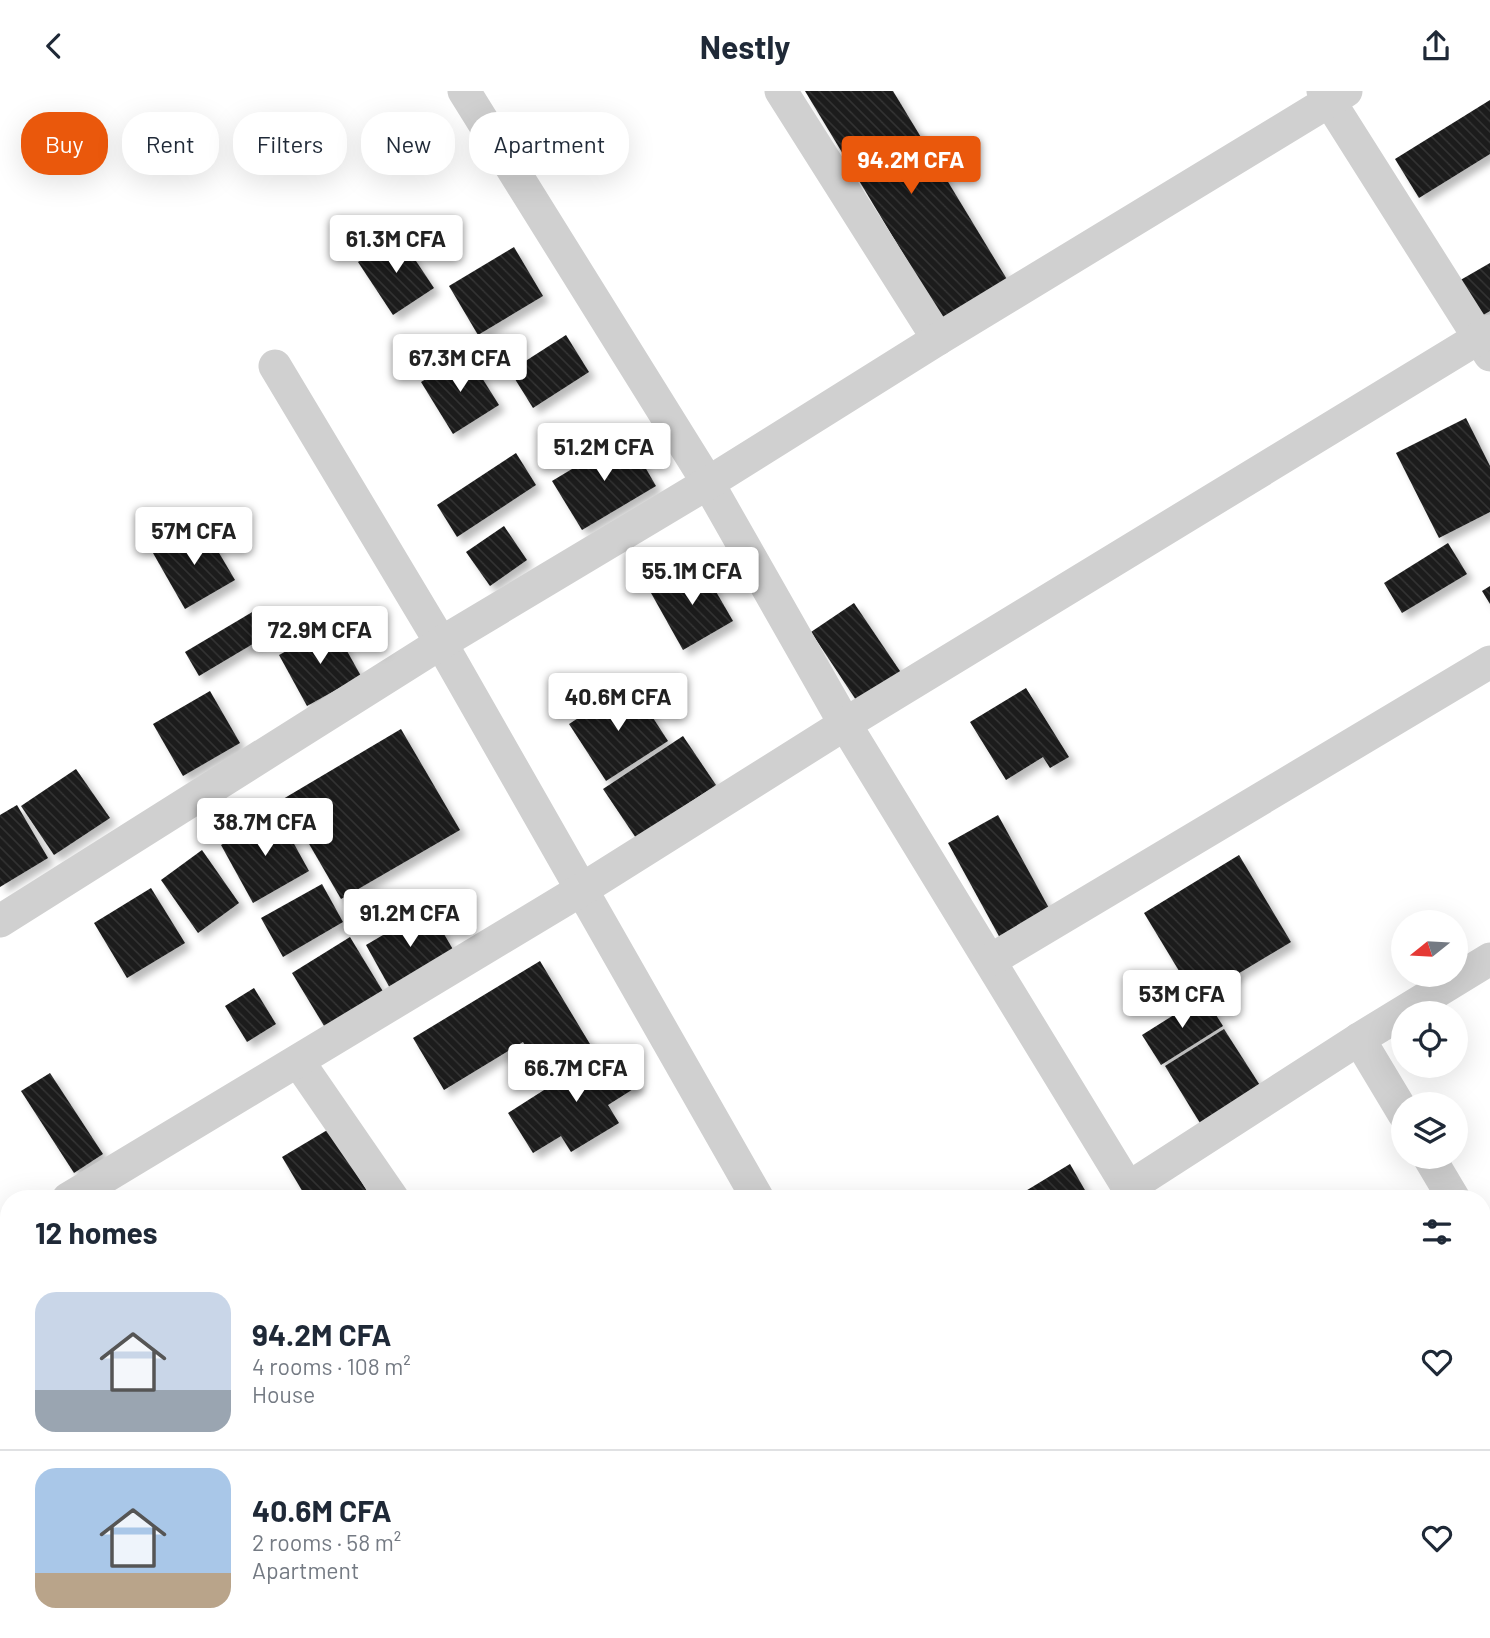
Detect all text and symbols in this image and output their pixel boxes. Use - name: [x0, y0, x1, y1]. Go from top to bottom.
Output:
- icon: back: [35, 27, 73, 65]
- text: Nestly: [700, 27, 790, 65]
- icon: share: [1417, 27, 1455, 65]
- chip: Buy: [21, 112, 108, 175]
- chip: Rent: [122, 112, 219, 175]
- chip: Filters: [233, 112, 347, 175]
- chip: New: [361, 112, 455, 175]
- chip: Apartment: [469, 112, 629, 175]
- pin: 94.2M CFA: [831, 137, 991, 196]
- text: 94.2M CFA: [858, 145, 964, 173]
- pin: 61.3M CFA: [316, 215, 476, 275]
- text: 61.3M CFA: [346, 224, 446, 252]
- pin: 67.3M CFA: [380, 335, 540, 394]
- text: 67.3M CFA: [409, 343, 511, 371]
- pin: 51.2M CFA: [524, 423, 684, 483]
- text: 51.2M CFA: [554, 432, 654, 460]
- pin: 57M CFA: [129, 507, 259, 567]
- text: 57M CFA: [151, 516, 237, 544]
- pin: 55.1M CFA: [612, 547, 772, 607]
- text: 55.1M CFA: [642, 556, 742, 584]
- pin: 72.9M CFA: [240, 607, 400, 666]
- text: 72.9M CFA: [268, 615, 372, 643]
- pin: 40.6M CFA: [538, 673, 698, 733]
- text: 40.6M CFA: [564, 682, 672, 710]
- pin: 38.7M CFA: [185, 799, 345, 858]
- text: 38.7M CFA: [213, 807, 317, 835]
- pin: 91.2M CFA: [330, 889, 490, 949]
- text: 91.2M CFA: [360, 898, 460, 926]
- north arrow: [1391, 910, 1468, 987]
- map controls: [1391, 910, 1468, 1169]
- pin: 53M CFA: [1117, 971, 1247, 1030]
- text: 53M CFA: [1139, 979, 1225, 1007]
- button: locate: [1391, 1001, 1468, 1078]
- pin: 66.7M CFA: [496, 1045, 656, 1104]
- text: 66.7M CFA: [524, 1053, 628, 1081]
- button: layers: [1391, 1092, 1468, 1169]
- icon: filters: [1418, 1213, 1456, 1251]
- text: 12 homes: [35, 1214, 158, 1250]
- text: 94.2M CFA: [252, 1316, 391, 1352]
- icon: home: [91, 1320, 175, 1404]
- icon: heart: [1418, 1343, 1456, 1381]
- text: 4 rooms · 108 m²: [252, 1352, 411, 1380]
- text: House: [252, 1380, 315, 1408]
- text: 40.6M CFA: [252, 1492, 392, 1528]
- icon: home: [91, 1496, 175, 1580]
- icon: heart: [1418, 1519, 1456, 1557]
- text: 2 rooms · 58 m²: [252, 1528, 401, 1556]
- text: Apartment: [252, 1556, 359, 1584]

